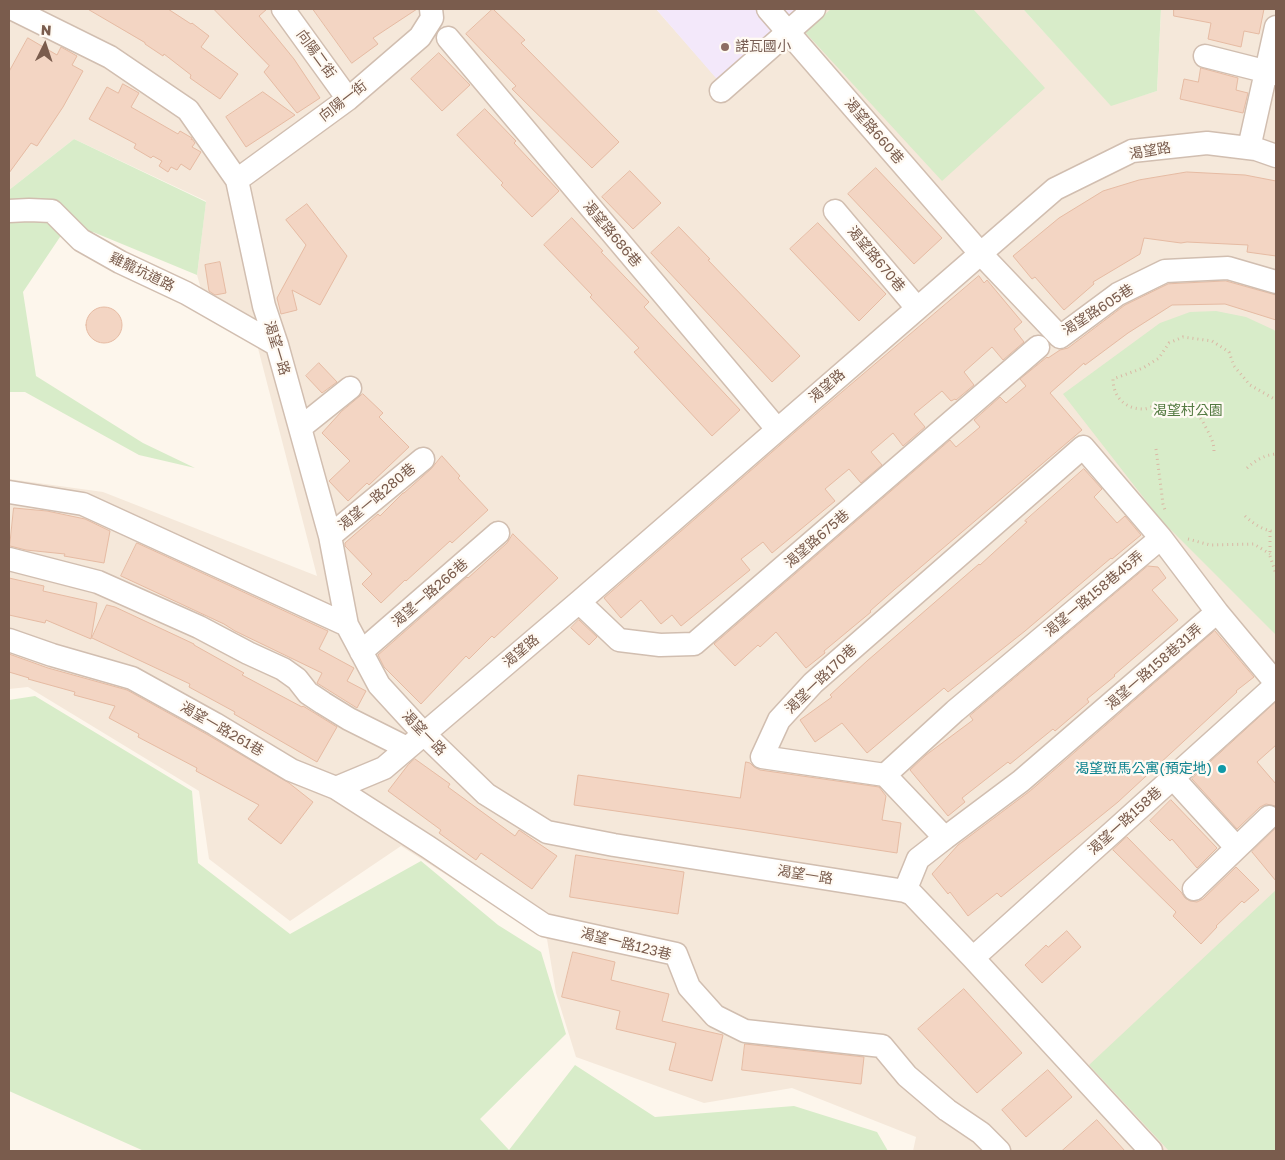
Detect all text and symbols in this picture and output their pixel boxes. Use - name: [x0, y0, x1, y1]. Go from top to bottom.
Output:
- north arrow: [20, 20, 70, 70]
- text: N: [40, 21, 52, 38]
- street label: 向陽二街: [293, 26, 339, 82]
- place label: 諾瓦國小: [735, 39, 791, 55]
- marker: 諾瓦國小: [719, 41, 731, 53]
- street label: 向陽一街: [316, 77, 370, 125]
- street label: 渴望路660巷: [841, 95, 907, 167]
- street label: 渴望路: [1128, 139, 1172, 163]
- street label: 渴望路686巷: [579, 197, 645, 271]
- street label: 渴望路670巷: [844, 223, 908, 295]
- street label: 雞籠坑道路: [107, 249, 177, 295]
- street label: 渴望路605巷: [1059, 281, 1137, 339]
- street label: 渴望一路: [261, 319, 293, 377]
- street label: 渴望路: [806, 366, 848, 406]
- park label: 渴望村公園: [1153, 403, 1223, 419]
- street label: 渴望一路280巷: [335, 460, 419, 534]
- street label: 渴望路675巷: [781, 506, 853, 572]
- street label: 渴望一路158巷45弄: [1041, 548, 1147, 640]
- street label: 渴望一路266巷: [389, 555, 471, 631]
- street label: 渴望一路158巷31弄: [1102, 620, 1206, 714]
- street label: 渴望路: [500, 631, 542, 671]
- street label: 渴望一路170巷: [782, 641, 860, 717]
- street label: 渴望一路261巷: [177, 698, 267, 760]
- street label: 渴望一路: [399, 707, 449, 759]
- place label: 渴望斑馬公寓(預定地): [1075, 761, 1212, 777]
- marker: 渴望斑馬公寓(預定地): [1216, 763, 1228, 775]
- street label: 渴望一路158巷: [1085, 783, 1165, 859]
- street label: 渴望一路: [776, 862, 834, 888]
- street label: 渴望一路123巷: [579, 925, 673, 963]

